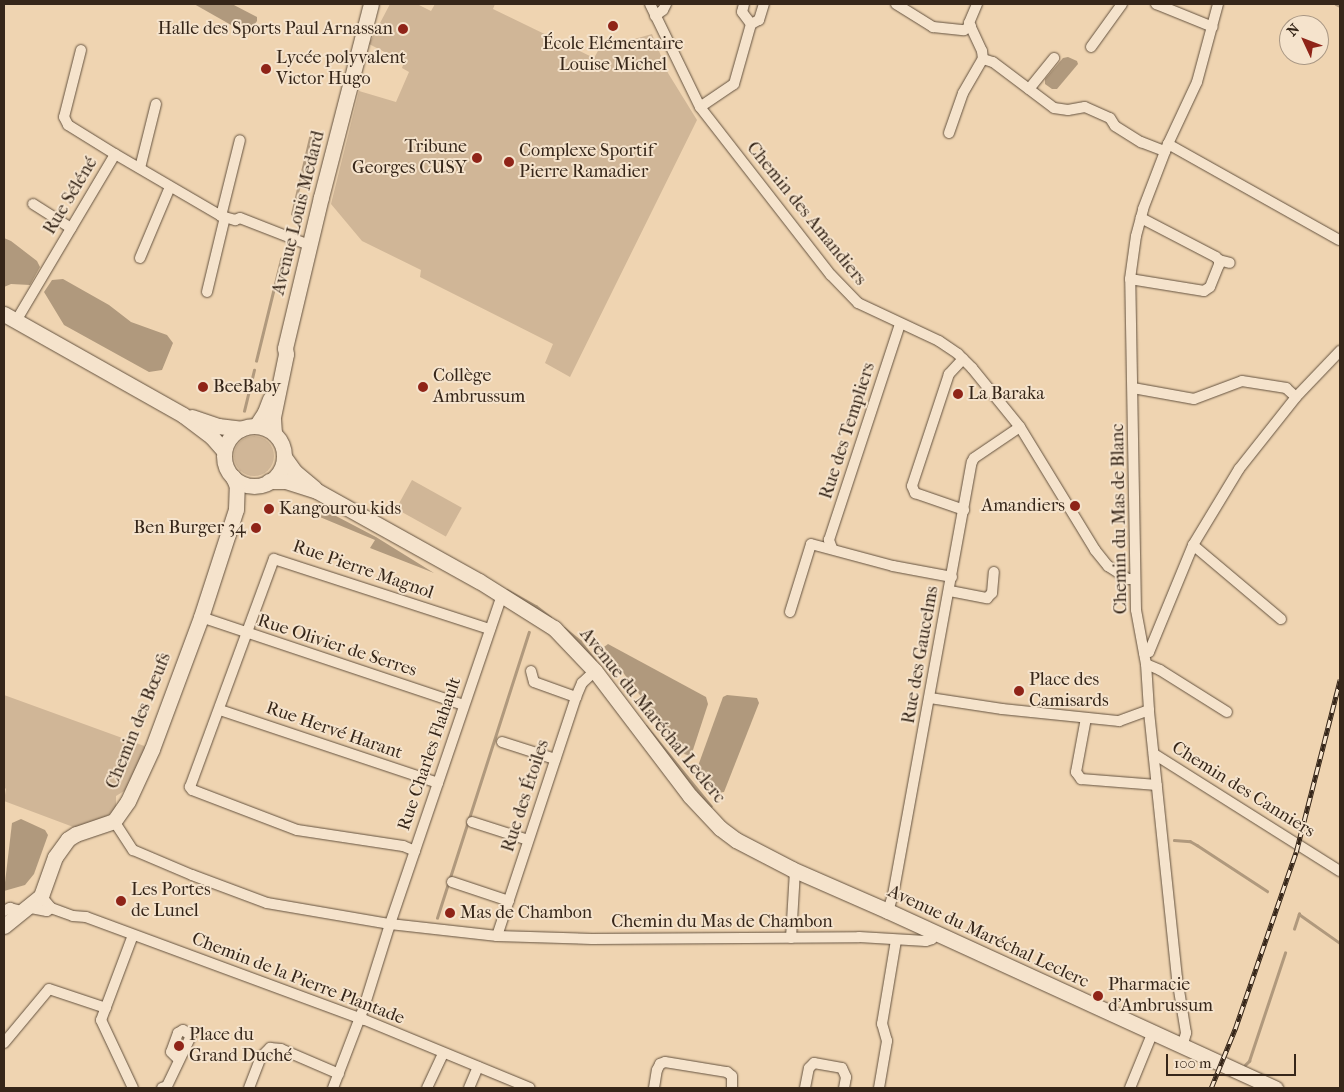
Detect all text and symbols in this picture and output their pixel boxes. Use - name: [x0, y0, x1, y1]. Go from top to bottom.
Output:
- north arrow: [1279, 15, 1329, 65]
- place label: Halle des Sports Paul Arnassan: [158, 18, 393, 40]
- marker: École Elémentaire Louise Michel: [607, 20, 619, 32]
- text: N: [1284, 20, 1303, 40]
- marker: Halle des Sports Paul Arnassan: [397, 23, 409, 35]
- place label: École Elémentaire Louise Michel: [543, 34, 683, 76]
- place label: Lycée polyvalent Victor Hugo: [276, 48, 406, 90]
- marker: Lycée polyvalent Victor Hugo: [260, 63, 272, 75]
- street label: Avenue Louis Medard: [268, 129, 330, 297]
- place label: Tribune Georges CUSY: [352, 137, 467, 180]
- street label: Chemin des Amandiers: [741, 138, 871, 290]
- place label: Complexe Sportif Pierre Ramadier: [519, 141, 654, 183]
- marker: Tribune Georges CUSY: [471, 152, 483, 164]
- street label: Rue Séléné: [39, 153, 103, 239]
- marker: Complexe Sportif Pierre Ramadier: [503, 156, 515, 168]
- street label: Rue des Templiers: [816, 360, 880, 502]
- place label: Collège Ambrussum: [433, 366, 525, 408]
- place label: BeeBaby: [213, 376, 281, 398]
- marker: BeeBaby: [197, 381, 209, 393]
- marker: Collège Ambrussum: [417, 381, 429, 393]
- place label: La Baraka: [968, 383, 1045, 405]
- marker: La Baraka: [952, 388, 964, 400]
- street label: Chemin du Mas de Blanc: [1108, 424, 1132, 614]
- place label: Amandiers: [981, 495, 1065, 517]
- place label: Kangourou kids: [279, 498, 401, 520]
- marker: Amandiers: [1069, 500, 1081, 512]
- marker: Kangourou kids: [263, 503, 275, 515]
- place label: Ben Burger 34: [134, 517, 246, 539]
- marker: Ben Burger 34: [250, 522, 262, 534]
- street label: Rue Pierre Magnol: [290, 536, 436, 604]
- street label: Rue des Gaucelms: [898, 585, 944, 725]
- street label: Rue Olivier de Serres: [255, 610, 419, 682]
- street label: Avenue du Maréchal Leclerc: [575, 624, 729, 808]
- street label: Chemin des Bœufs: [102, 650, 176, 792]
- place label: Place des Camisards: [1029, 670, 1109, 712]
- street label: Rue Charles Flahault: [394, 674, 466, 834]
- marker: Place des Camisards: [1013, 685, 1025, 697]
- street label: Rue Hervé Harant: [263, 698, 405, 764]
- street label: Rue des Étoiles: [498, 737, 554, 855]
- street label: Chemin des Canniers: [1167, 737, 1319, 843]
- place label: Les Portes de Lunel: [131, 880, 211, 922]
- street label: Avenue du Maréchal Leclerc: [884, 881, 1092, 993]
- marker: Les Portes de Lunel: [115, 895, 127, 907]
- place label: Mas de Chambon: [460, 902, 592, 924]
- marker: Mas de Chambon: [444, 907, 456, 919]
- street label: Chemin du Mas de Chambon: [611, 911, 833, 933]
- street label: Chemin de la Pierre Plantade: [189, 928, 407, 1030]
- place label: Pharmacie d'Ambrussum: [1108, 975, 1213, 1018]
- marker: Pharmacie d'Ambrussum: [1092, 990, 1104, 1002]
- place label: Place du Grand Duché: [189, 1025, 292, 1068]
- marker: Place du Grand Duché: [173, 1040, 185, 1052]
- scale bar: [1169, 1044, 1299, 1076]
- text: 100 m: [1174, 1054, 1212, 1072]

